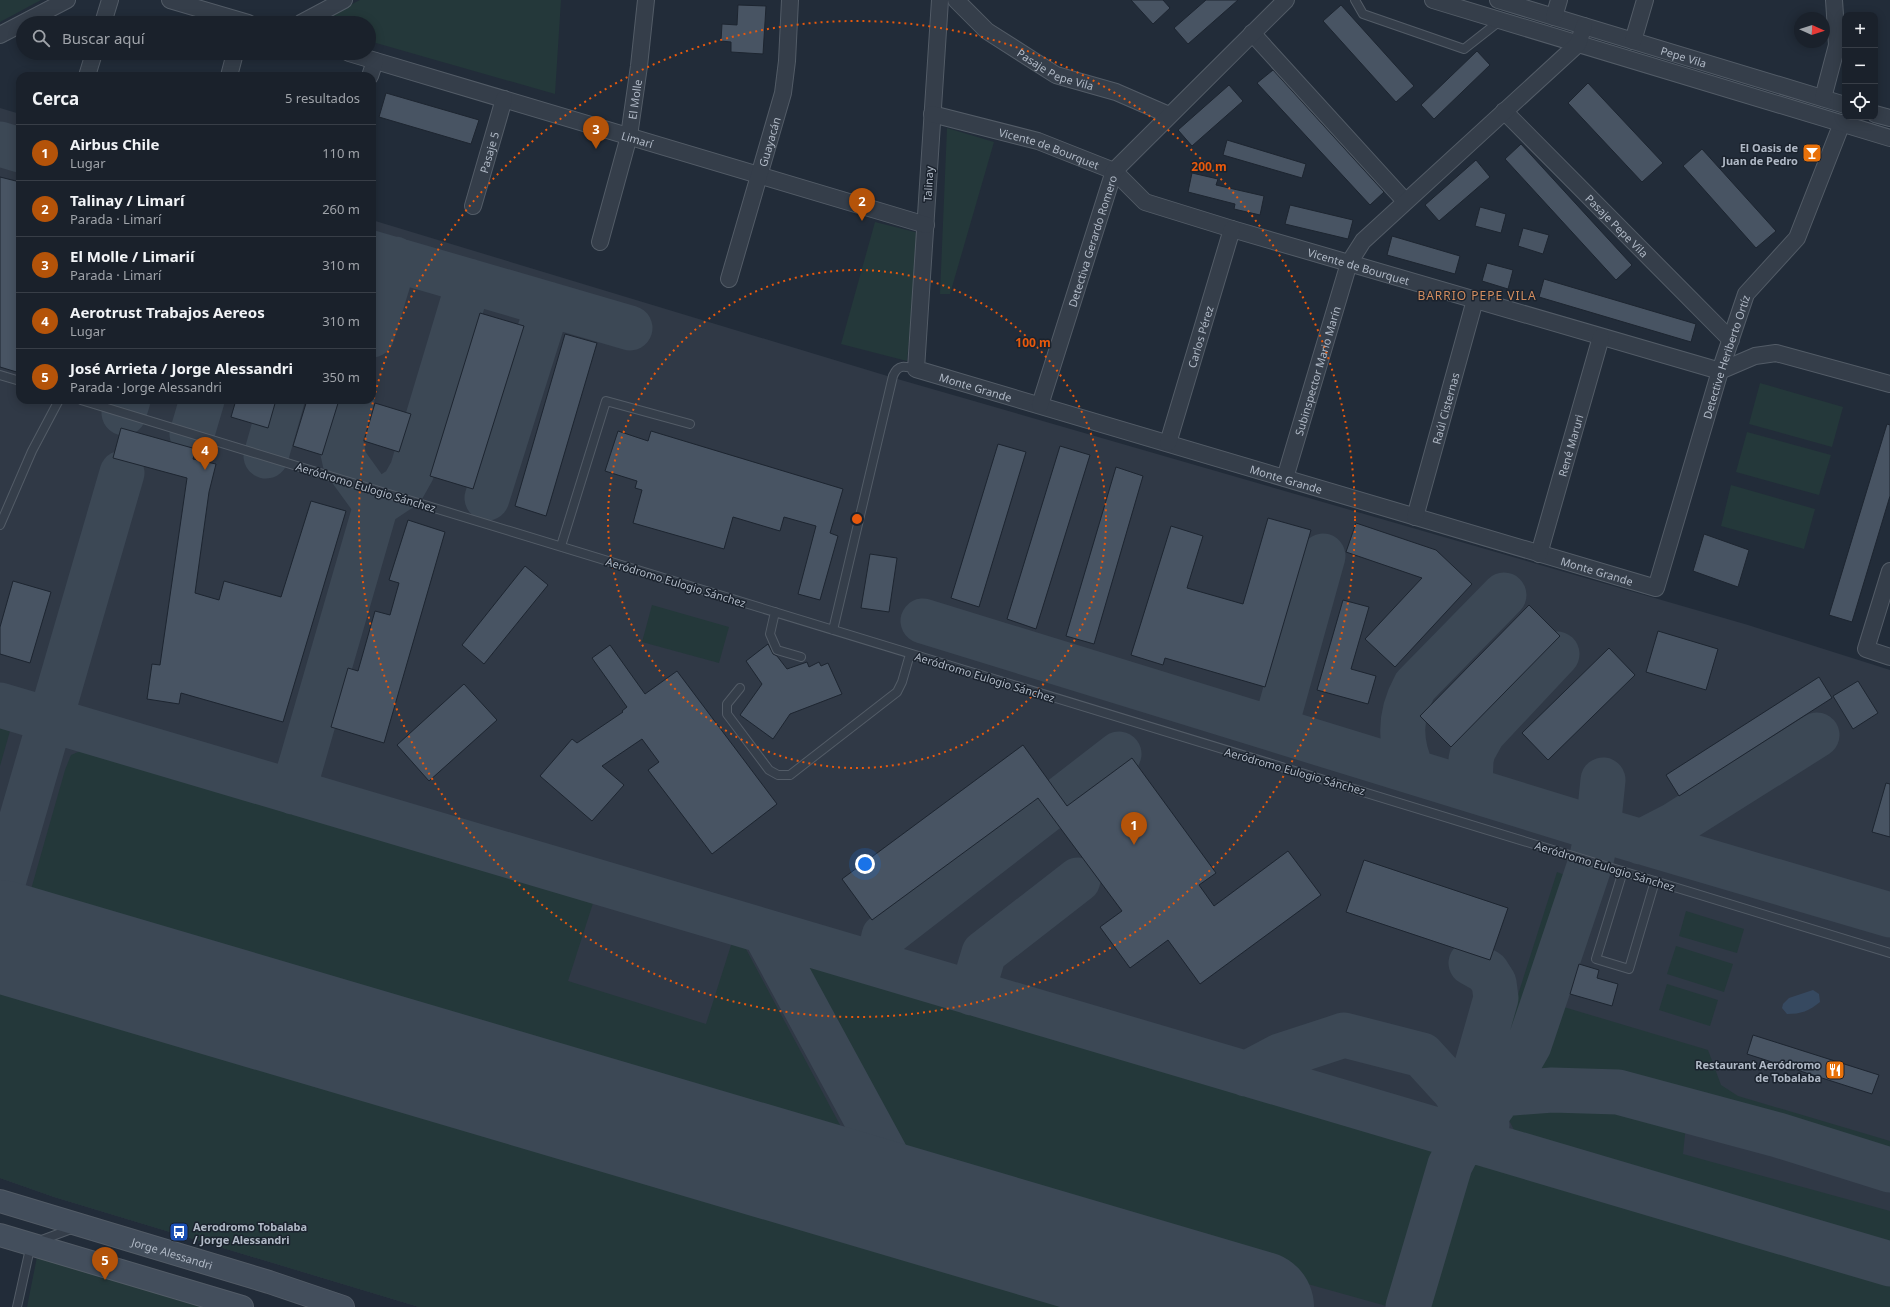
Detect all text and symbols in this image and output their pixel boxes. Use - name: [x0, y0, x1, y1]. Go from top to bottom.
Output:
- north arrow: [1794, 12, 1830, 48]
- map controls: [1842, 12, 1878, 120]
- button: +: [1842, 12, 1878, 48]
- search box: [16, 16, 376, 60]
- icon: search: [30, 27, 52, 49]
- text: Buscar aquí: [62, 28, 145, 48]
- street label: Pepe Vila: [1659, 42, 1708, 70]
- street label: Pasaje Pepe Vila: [1015, 45, 1096, 93]
- button: −: [1842, 48, 1878, 84]
- street label: El Molle: [624, 78, 645, 120]
- button: locate: [1842, 84, 1878, 120]
- text: Cerca: [32, 87, 79, 110]
- text: 5 resultados: [285, 89, 360, 107]
- street label: Guayacán: [755, 115, 783, 168]
- pin: 3: [583, 116, 609, 149]
- street label: Vicente de Bourquet: [997, 124, 1102, 172]
- street label: Limarí: [620, 127, 656, 151]
- street label: Pasaje 5: [475, 130, 502, 175]
- text: Airbus Chile: [70, 134, 160, 154]
- place label: El Oasis de Juan de Pedro: [1721, 140, 1798, 168]
- bar icon: El Oasis de Juan de Pedro: [1801, 142, 1823, 164]
- text: 1: [41, 144, 49, 162]
- text: 110 m: [322, 144, 360, 162]
- text: Lugar: [70, 154, 106, 172]
- text: 200 m: [1191, 158, 1227, 175]
- street label: Talinay: [920, 165, 936, 202]
- street label: Detectiva Gerardo Romero: [1064, 173, 1120, 309]
- pin: 2: [849, 188, 875, 221]
- text: Talinay / Limarí: [70, 190, 184, 210]
- street label: Pasaje Pepe Vila: [1583, 190, 1652, 260]
- text: 2: [41, 200, 49, 218]
- text: 260 m: [322, 200, 360, 218]
- text: Parada · Limarí: [70, 210, 161, 228]
- street label: Vicente de Bourquet: [1306, 244, 1411, 288]
- text: El Molle / Limarií: [70, 246, 194, 266]
- text: 3: [41, 256, 49, 274]
- text: 310 m: [322, 256, 360, 274]
- text: Parada · Limarí: [70, 266, 161, 284]
- district label: BARRIO PEPE VILA: [1417, 287, 1537, 304]
- street label: Detective Heriberto Ortíz: [1699, 293, 1753, 420]
- text: Aerotrust Trabajos Aereos: [70, 302, 265, 322]
- street label: Carlos Pérez: [1183, 304, 1216, 369]
- street label: Subinspector Mario Marín: [1291, 304, 1343, 437]
- text: 4: [41, 312, 49, 330]
- text: 310 m: [322, 312, 360, 330]
- text: Lugar: [70, 322, 106, 340]
- text: 100 m: [1015, 334, 1051, 351]
- text: José Arrieta / Jorge Alessandri: [70, 358, 293, 378]
- text: 5: [41, 368, 49, 386]
- text: 350 m: [322, 368, 360, 386]
- street label: Monte Grande: [938, 369, 1014, 404]
- street label: Raúl Cisternas: [1428, 371, 1462, 446]
- text: Parada · Jorge Alessandri: [70, 378, 222, 396]
- street label: René Maruri: [1554, 413, 1586, 478]
- pin: 4: [192, 437, 218, 470]
- street label: Aeródromo Eulogio Sánchez: [294, 459, 438, 515]
- street label: Monte Grande: [1248, 461, 1324, 496]
- centre of rings: [850, 512, 864, 526]
- street label: Monte Grande: [1559, 553, 1635, 588]
- street label: Aeródromo Eulogio Sánchez: [604, 554, 748, 610]
- street label: Aeródromo Eulogio Sánchez: [913, 649, 1057, 705]
- street label: Aeródromo Eulogio Sánchez: [1223, 744, 1367, 798]
- pin: 1: [1121, 812, 1147, 845]
- street label: Aeródromo Eulogio Sánchez: [1533, 838, 1677, 894]
- your location: [855, 854, 875, 874]
- place label: Restaurant Aeródromo de Tobalaba: [1695, 1057, 1821, 1085]
- restaurant icon: Restaurant Aeródromo de Tobalaba: [1824, 1059, 1846, 1081]
- place label: Aerodromo Tobalaba / Jorge Alessandri: [193, 1219, 307, 1247]
- bus stop icon: Aerodromo Tobalaba / Jorge Alessandri: [168, 1221, 190, 1243]
- street label: Jorge Alessandri: [129, 1233, 215, 1272]
- pin: 5: [92, 1247, 118, 1280]

